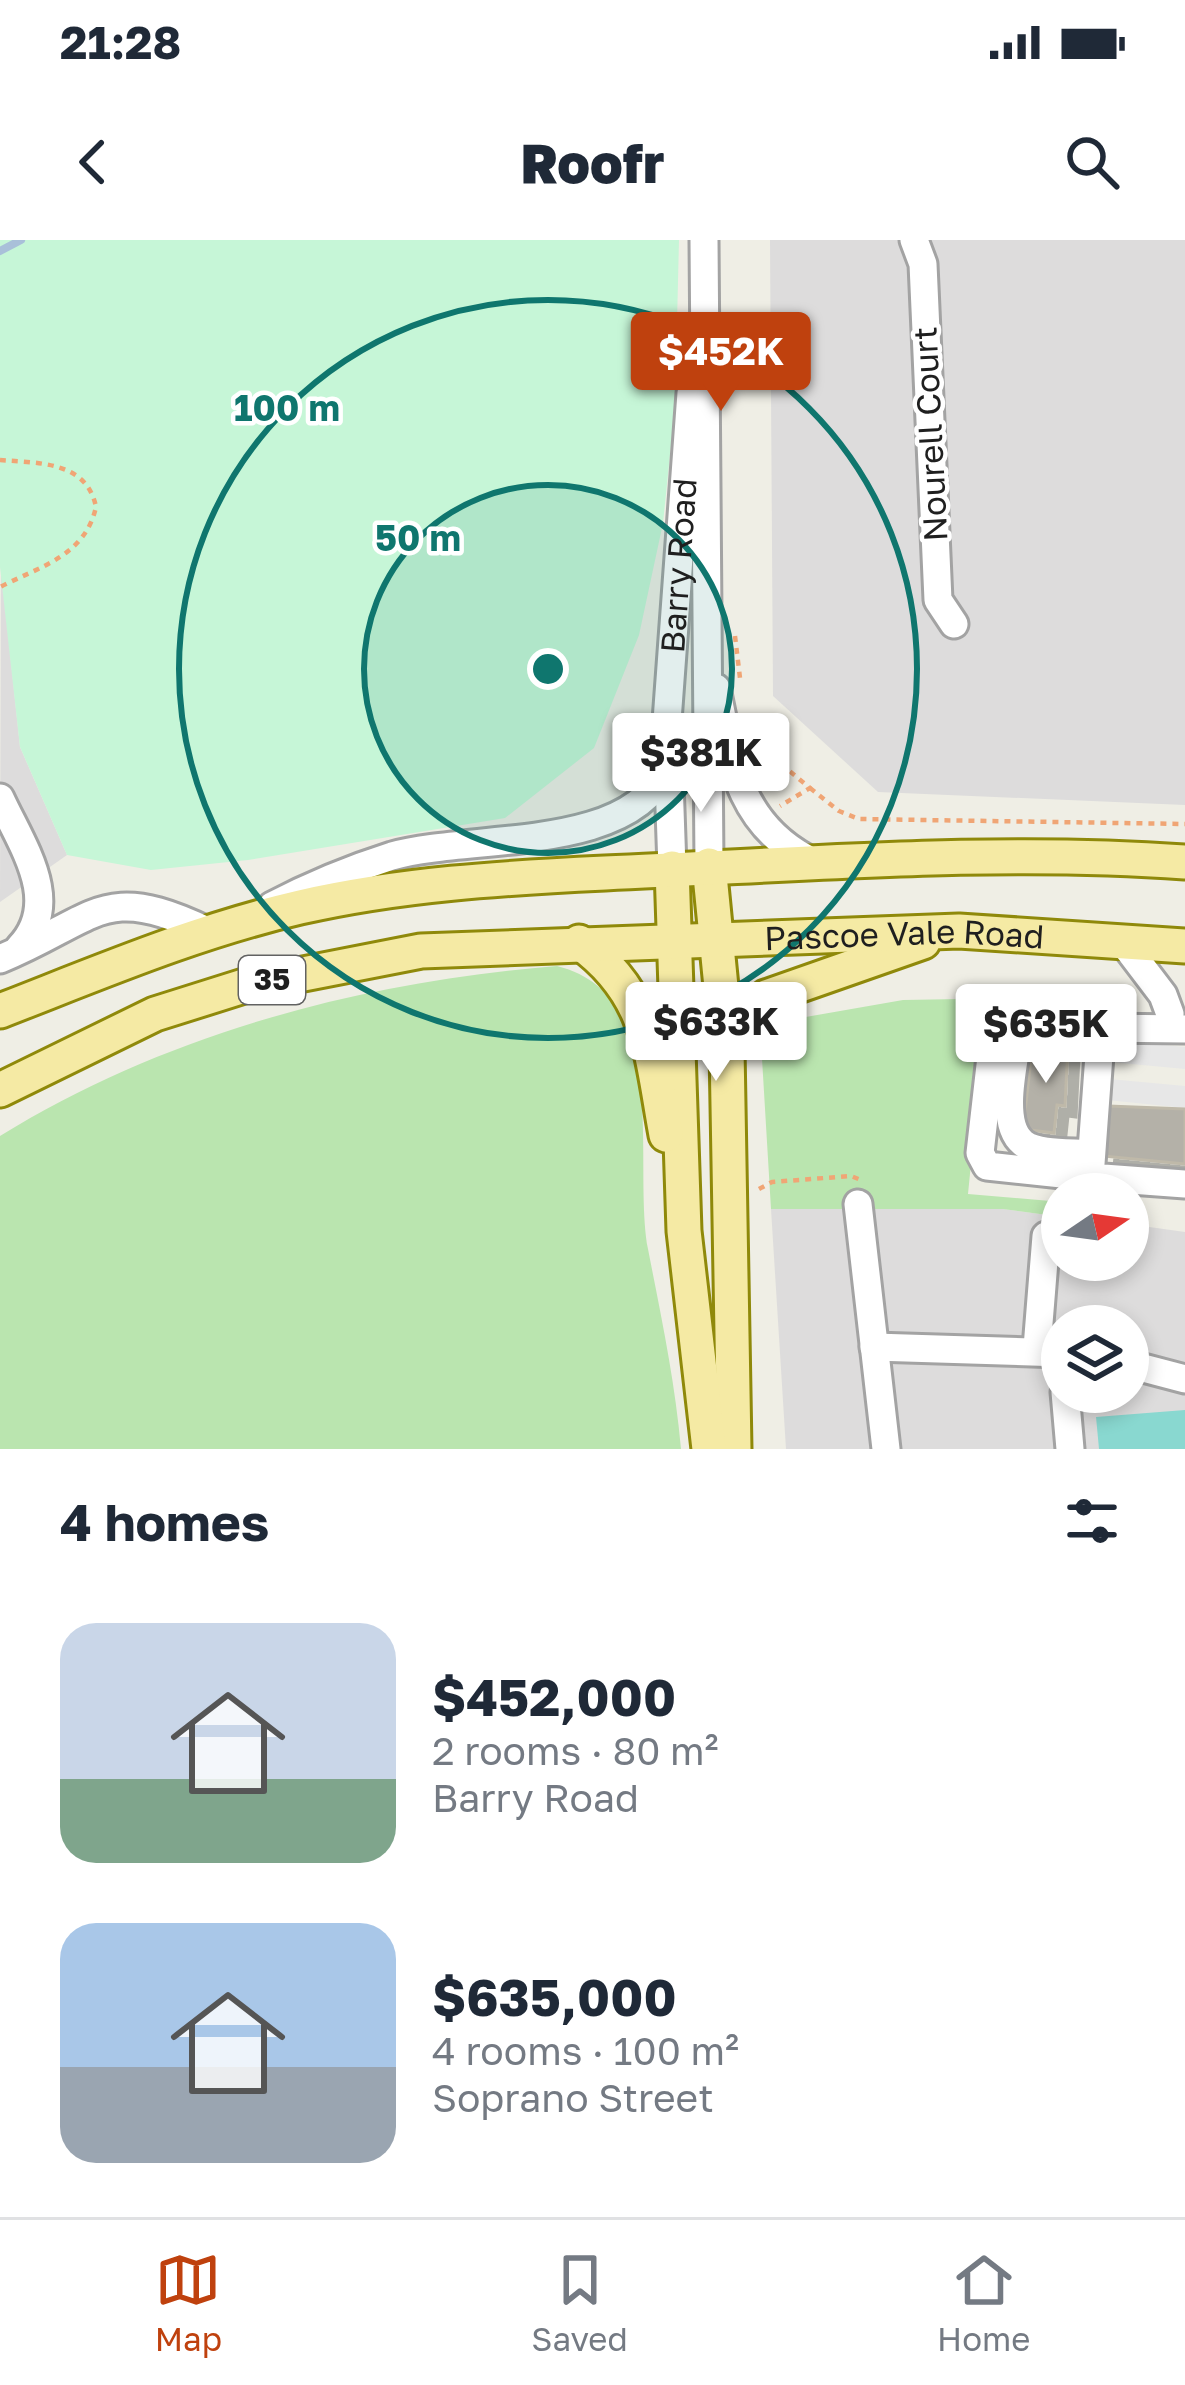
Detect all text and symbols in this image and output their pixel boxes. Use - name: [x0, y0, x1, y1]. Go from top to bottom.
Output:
- text: 21:28: [60, 15, 181, 69]
- icon: back: [60, 129, 126, 195]
- icon: search: [1059, 129, 1125, 195]
- text: Roofr: [521, 130, 664, 195]
- pin: $452K: [637, 312, 805, 414]
- street label: Nourell Court: [904, 326, 955, 542]
- text: $452K: [658, 327, 784, 374]
- text: 100 m: [234, 386, 340, 429]
- street label: Barry Road: [652, 477, 704, 654]
- text: 50 m: [375, 516, 461, 559]
- centre of rings: [527, 648, 569, 690]
- pin: $381K: [617, 713, 785, 815]
- text: $381K: [639, 728, 763, 775]
- street label: Pascoe Vale Road: [764, 911, 1045, 957]
- road number: 35: [239, 956, 305, 1004]
- pin: $633K: [632, 982, 800, 1084]
- pin: $635K: [962, 984, 1130, 1086]
- text: $633K: [653, 997, 779, 1044]
- text: $635K: [983, 999, 1109, 1046]
- north arrow: [1041, 1173, 1149, 1281]
- map controls: [1041, 1173, 1149, 1413]
- button: layers: [1041, 1305, 1149, 1413]
- icon: filters: [1059, 1488, 1125, 1554]
- text: 4 homes: [60, 1491, 269, 1552]
- text: $452,000: [432, 1666, 676, 1727]
- icon: home: [156, 1671, 300, 1815]
- text: 2 rooms · 80 m²: [432, 1727, 719, 1774]
- text: Barry Road: [432, 1774, 639, 1821]
- text: $635,000: [432, 1966, 677, 2027]
- icon: home: [156, 1971, 300, 2115]
- text: 4 rooms · 100 m²: [432, 2027, 739, 2074]
- text: Soprano Street: [432, 2074, 714, 2121]
- tab: Map: [155, 2247, 222, 2358]
- tab: Saved: [531, 2247, 628, 2358]
- tab: Home: [937, 2247, 1030, 2358]

